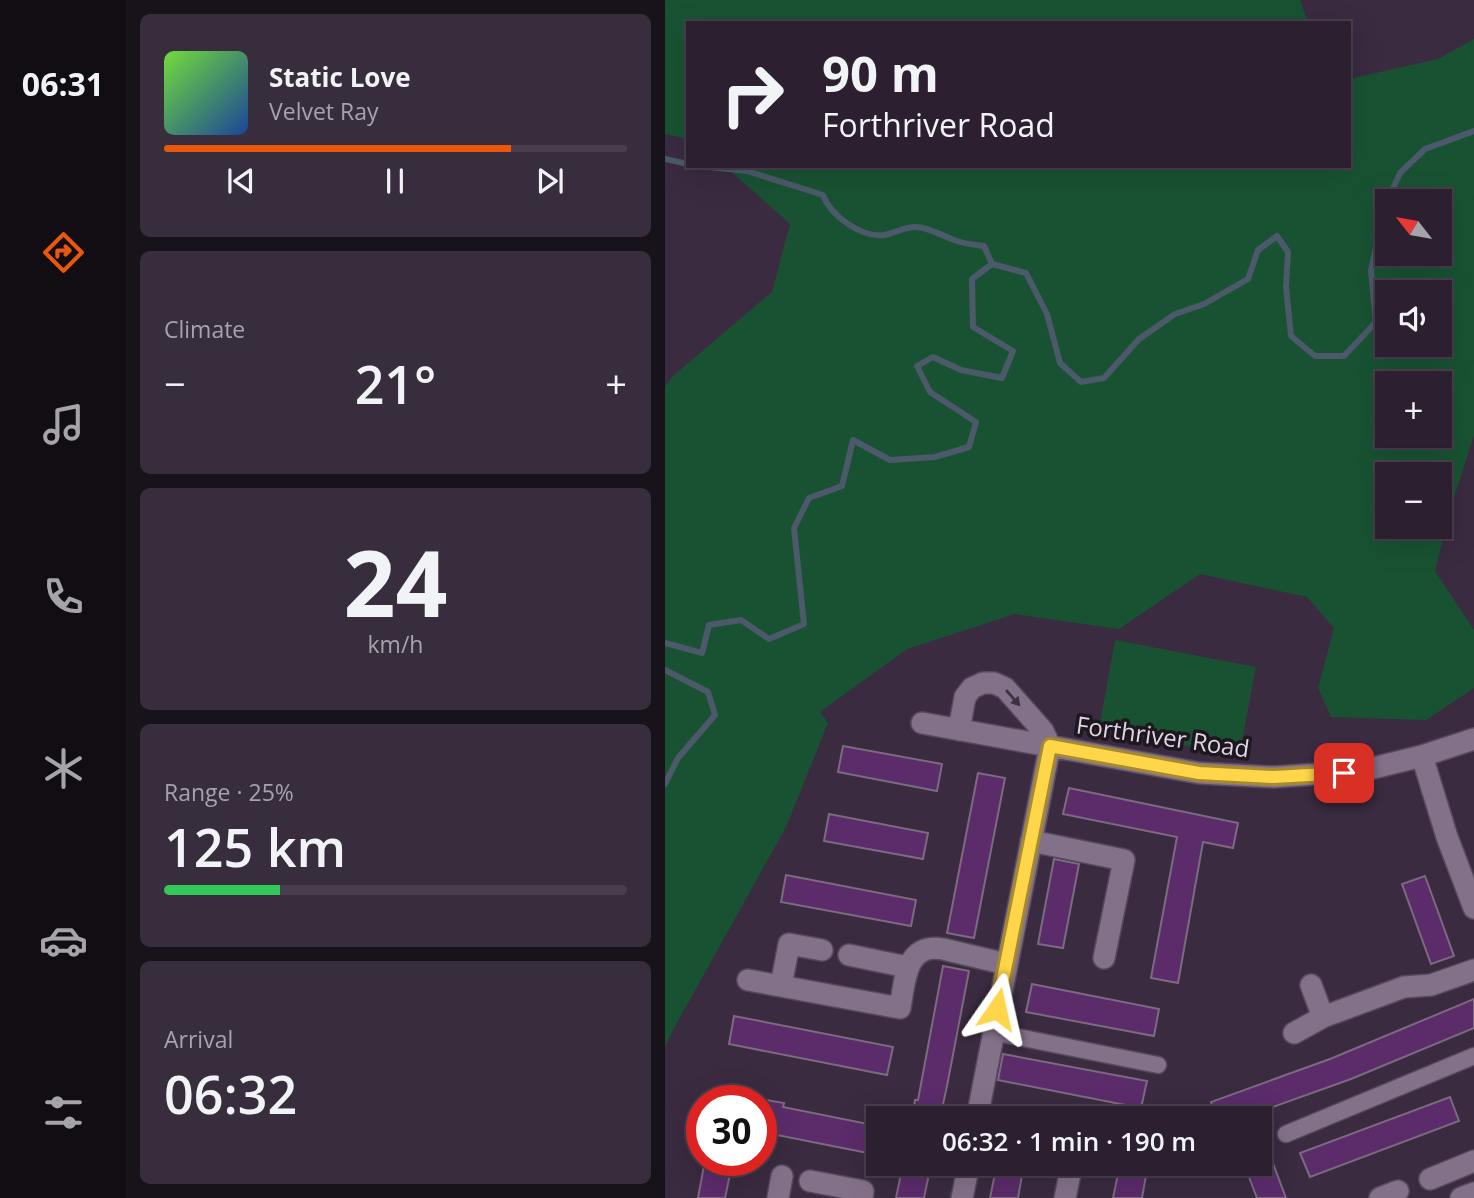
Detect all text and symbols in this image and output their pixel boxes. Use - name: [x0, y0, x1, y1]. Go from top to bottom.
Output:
- text: 90 m: [822, 40, 939, 106]
- icon: right: [707, 49, 798, 140]
- text: Static Love: [269, 59, 411, 95]
- text: 06:31: [22, 62, 104, 105]
- text: Velvet Ray: [269, 95, 379, 127]
- text: Forthriver Road: [822, 103, 1055, 146]
- icon: previous: [222, 162, 260, 200]
- icon: pause: [376, 162, 414, 200]
- icon: next: [531, 162, 569, 200]
- north arrow: [1375, 189, 1453, 266]
- map controls: [1375, 189, 1452, 539]
- icon: directions: [39, 228, 88, 277]
- button: sound: [1375, 280, 1452, 357]
- text: Climate: [164, 313, 245, 345]
- text: 21°: [355, 348, 436, 419]
- text: −: [164, 357, 186, 409]
- text: +: [605, 357, 627, 409]
- button: +: [1375, 371, 1452, 448]
- icon: music: [39, 400, 88, 449]
- button: −: [1375, 462, 1452, 539]
- text: 24: [343, 520, 448, 644]
- icon: phone: [39, 572, 88, 621]
- text: km/h: [368, 628, 423, 660]
- one-way arrow: [1005, 689, 1021, 706]
- street label: Forthriver Road: [1074, 708, 1252, 764]
- pin: [1314, 743, 1374, 803]
- icon: climate: [39, 744, 88, 793]
- icon: arrive: [1325, 754, 1363, 792]
- text: Range · 25%: [164, 776, 294, 808]
- text: 125 km: [164, 811, 346, 882]
- icon: car: [39, 916, 88, 965]
- position arrow: [960, 972, 1034, 1046]
- text: Arrival: [164, 1023, 233, 1055]
- text: 06:32: [164, 1058, 297, 1129]
- speed limit sign: 30: [686, 1085, 777, 1176]
- icon: filters: [39, 1088, 88, 1137]
- text: 06:32 · 1 min · 190 m: [942, 1123, 1196, 1159]

